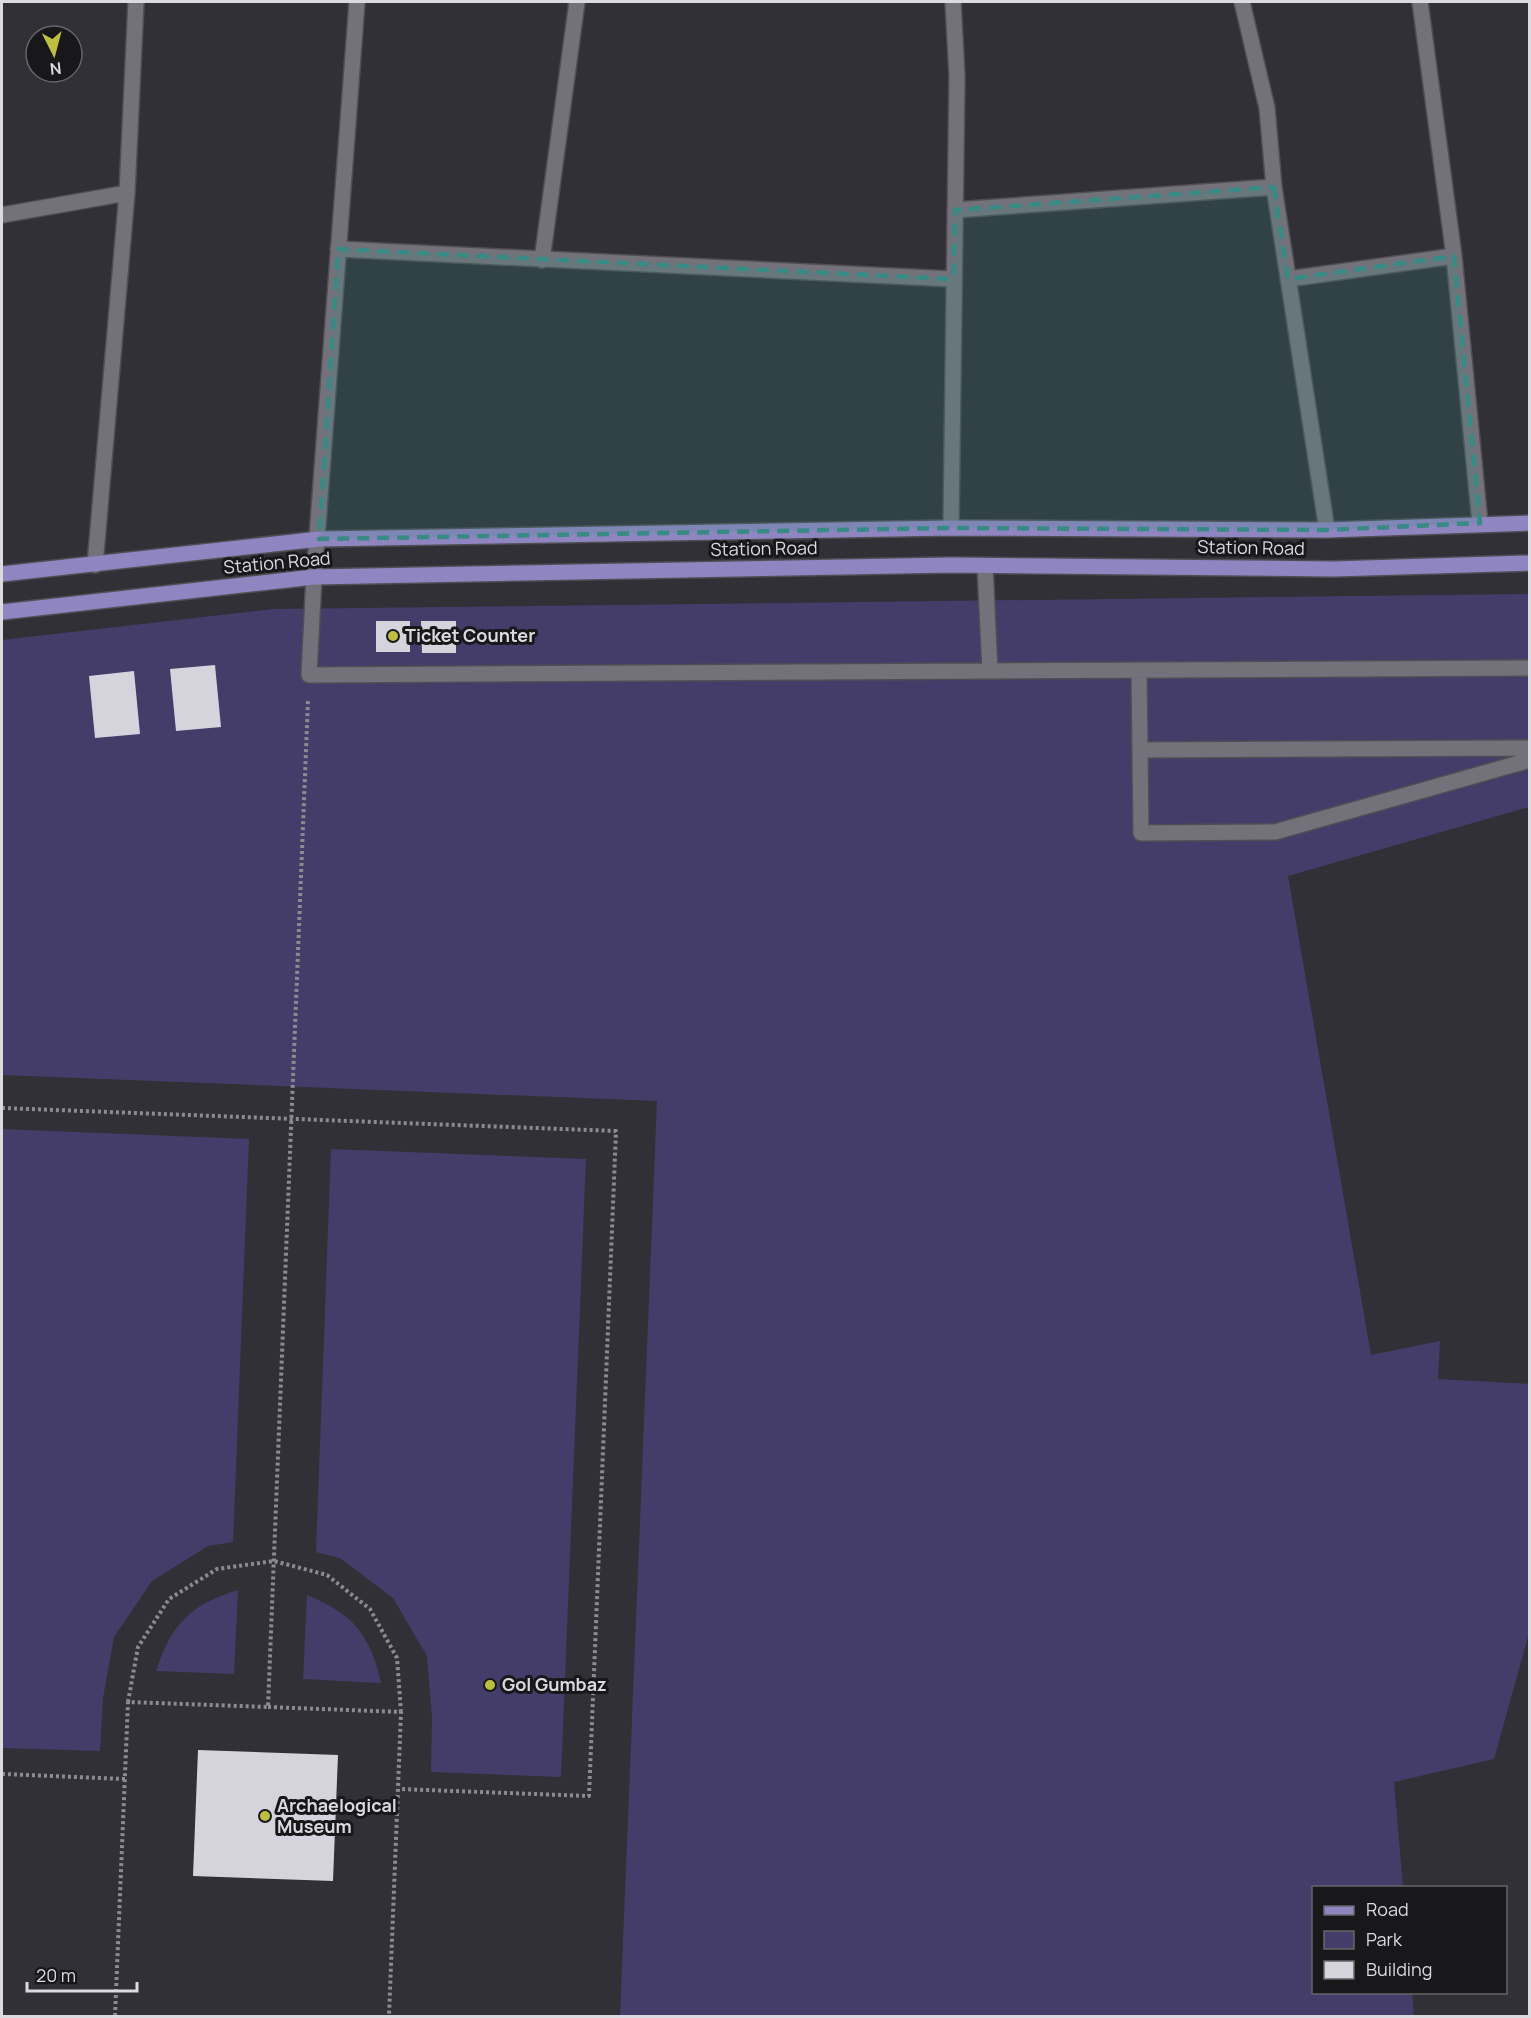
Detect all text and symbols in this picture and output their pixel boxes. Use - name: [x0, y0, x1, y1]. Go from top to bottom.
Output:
- north arrow: [24, 24, 84, 84]
- text: N: [49, 57, 62, 80]
- street label: Station Road: [1197, 534, 1305, 560]
- street label: Station Road: [710, 535, 818, 561]
- street label: Station Road: [222, 545, 331, 579]
- place label: Ticket Counter: [405, 623, 535, 647]
- marker: Ticket Counter: [386, 629, 400, 643]
- place label: Gol Gumbaz: [502, 1672, 607, 1696]
- marker: Gol Gumbaz: [483, 1678, 497, 1692]
- place label: Archaelogical Museum: [277, 1793, 397, 1838]
- marker: Archaelogical Museum: [258, 1809, 272, 1823]
- legend: [1312, 1886, 1507, 1994]
- text: Road: [1366, 1897, 1409, 1921]
- text: Park: [1366, 1927, 1403, 1951]
- scale bar: [27, 1955, 136, 1993]
- text: Building: [1366, 1957, 1432, 1981]
- text: 20 m: [36, 1963, 76, 1987]

